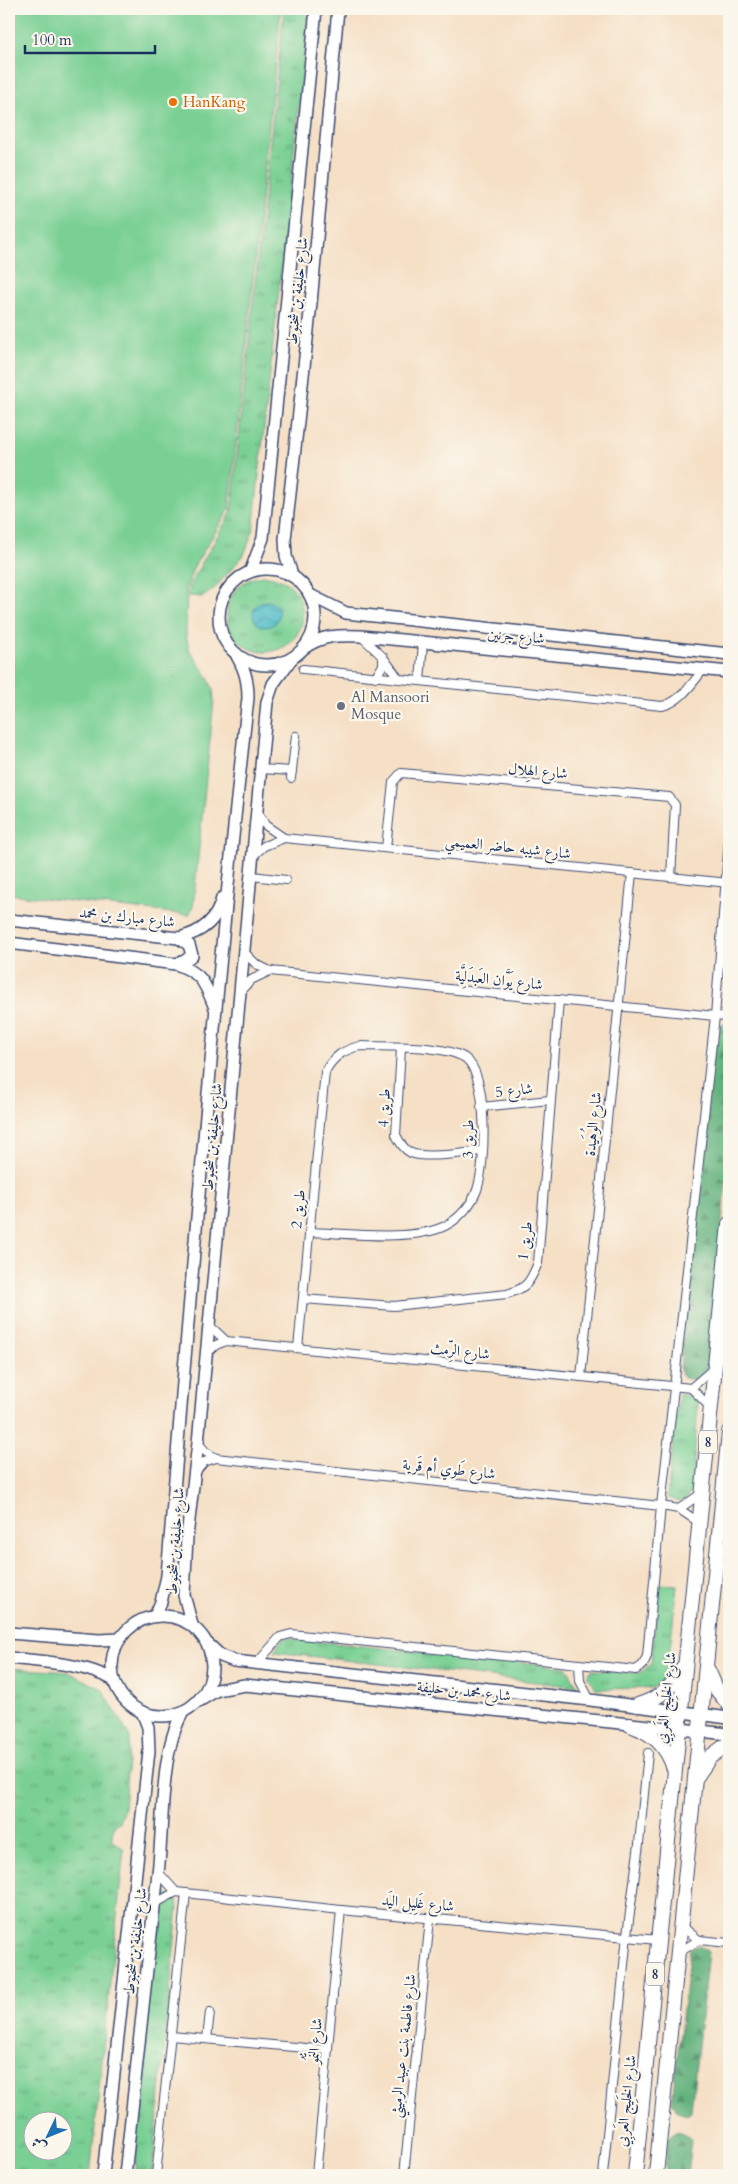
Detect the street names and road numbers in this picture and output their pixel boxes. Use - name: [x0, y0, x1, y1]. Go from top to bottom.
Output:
- street label: شارع خليفة بن شخبوط: [281, 236, 316, 346]
- street label: شارع جرنين: [486, 624, 546, 651]
- street label: شارع الهِلال: [507, 758, 569, 787]
- street label: شارع شيبه حاضر العميمي: [444, 830, 572, 868]
- street label: شارع مبارك بن محمد: [78, 902, 176, 935]
- street label: شارع يَوَّان العَبدَلِيَّة: [454, 963, 544, 998]
- street label: شارع 5: [494, 1078, 534, 1105]
- street label: شارع خليفة بن شخبوط: [197, 1083, 230, 1192]
- street label: طريق 4: [373, 1088, 395, 1128]
- street label: شارع الوُهَيدة: [577, 1091, 609, 1157]
- street label: طريق 3: [458, 1119, 478, 1159]
- street label: طريق 2: [286, 1188, 310, 1230]
- street label: طريق 1: [513, 1220, 537, 1262]
- street label: شارع الرِّمث: [429, 1337, 491, 1367]
- road number: 8: [699, 1430, 717, 1454]
- street label: شارع طَوي أم قَرية: [401, 1453, 497, 1487]
- street label: شارع خليفة بن شخبوط: [161, 1487, 192, 1596]
- street label: شارع الخَلِيج العَربِي: [650, 1651, 685, 1745]
- street label: شارع محمد بن خليفة: [416, 1676, 512, 1709]
- street label: شارع خليفة بن شخبوط: [119, 1886, 154, 1996]
- street label: شارع غَلِيل اليَد: [381, 1889, 455, 1919]
- road number: 8: [646, 1962, 664, 1986]
- street label: شارع فاطمة بنت عبيد الرميثي: [386, 1973, 424, 2119]
- street label: شارع النُّمُو: [299, 2017, 330, 2067]
- street label: شارع الخَلِيج العَربِي: [610, 2054, 645, 2148]

